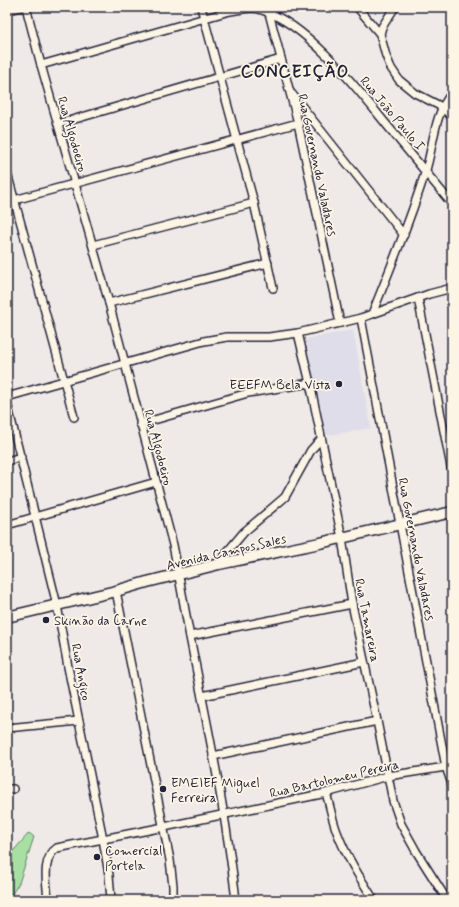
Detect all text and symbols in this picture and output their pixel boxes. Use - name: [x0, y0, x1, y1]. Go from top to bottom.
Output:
- district label: CONCEIÇÃO: [241, 61, 349, 83]
- street label: Rua João Paulo I: [356, 73, 428, 155]
- street label: Rua Governando Valadares: [293, 93, 340, 238]
- street label: Rua Algodoeiro: [51, 95, 90, 175]
- place label: EEEFM Bela Vista: [229, 377, 331, 394]
- marker: EEEFM Bela Vista: [334, 379, 344, 389]
- street label: Rua Algodoeiro: [137, 408, 176, 488]
- street label: Rua Governando Valadares: [393, 476, 438, 622]
- street label: Avenida Campos Sales: [165, 530, 288, 575]
- street label: Rua Tamareira: [350, 577, 383, 664]
- place label: Skinão da Carne: [54, 613, 147, 630]
- marker: Skinão da Carne: [41, 615, 51, 625]
- street label: Rua Angico: [65, 642, 94, 703]
- street label: Rua Bartolomeu Pereira: [268, 756, 401, 803]
- place label: EMEIEF Miguel Ferreira: [171, 775, 260, 807]
- marker: EMEIEF Miguel Ferreira: [158, 784, 168, 794]
- place label: Comercial Portela: [105, 843, 163, 875]
- marker: Comercial Portela: [92, 852, 102, 862]

